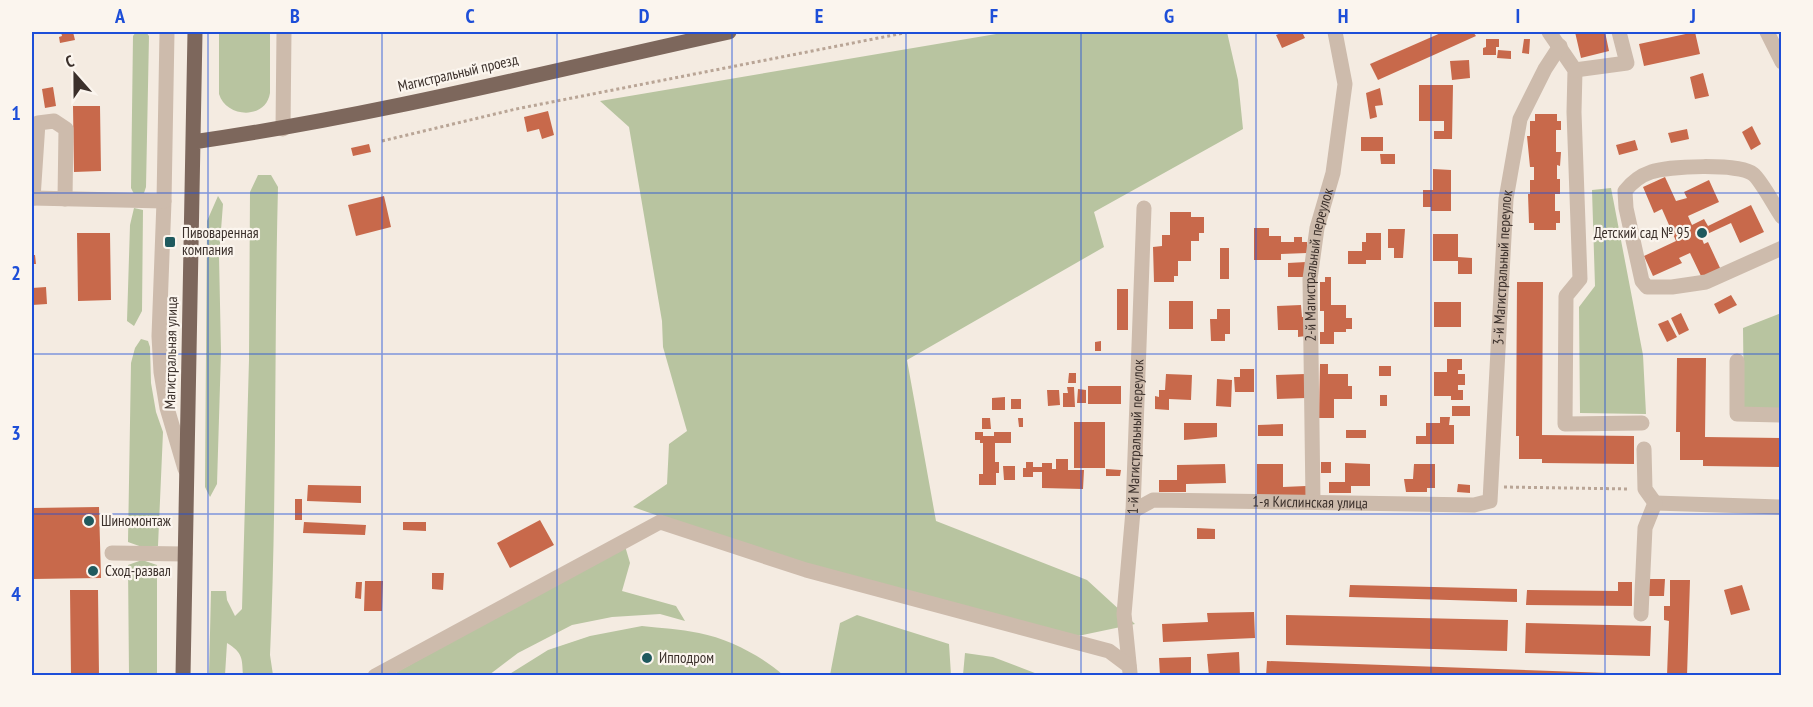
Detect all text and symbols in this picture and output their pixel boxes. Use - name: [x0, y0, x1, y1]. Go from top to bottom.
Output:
- text: A: [114, 3, 126, 29]
- text: B: [290, 3, 300, 29]
- text: C: [465, 3, 475, 29]
- text: D: [639, 3, 650, 29]
- text: E: [815, 3, 823, 29]
- text: F: [990, 3, 998, 29]
- text: G: [1164, 3, 1174, 29]
- text: H: [1338, 3, 1348, 29]
- text: I: [1516, 3, 1520, 29]
- text: J: [1689, 3, 1696, 29]
- north arrow: [45, 45, 105, 105]
- street label: Магистральный проезд: [396, 49, 520, 96]
- text: С: [63, 50, 77, 72]
- text: 1: [11, 100, 21, 126]
- street label: 2-й Магистральный переулок: [1300, 186, 1337, 342]
- street label: 3-й Магистральный переулок: [1488, 188, 1516, 346]
- place label: Пивоваренная компания: [182, 223, 259, 259]
- place label: Детский сад № 95: [1594, 223, 1690, 242]
- marker: Детский сад № 95: [1695, 226, 1709, 240]
- marker: Пивоваренная компания: [163, 235, 177, 249]
- text: 2: [11, 260, 21, 286]
- street label: Магистральная улица: [160, 296, 181, 410]
- street label: 1-й Магистральный переулок: [1123, 359, 1148, 515]
- text: 3: [11, 420, 21, 446]
- street label: 1-я Кислинская улица: [1252, 492, 1368, 512]
- place label: Шиномонтаж: [101, 511, 172, 530]
- marker: Шиномонтаж: [82, 514, 96, 528]
- place label: Сход-развал: [105, 561, 171, 580]
- marker: Сход-развал: [86, 564, 100, 578]
- text: 4: [11, 581, 21, 607]
- place label: Ипподром: [659, 648, 714, 667]
- marker: Ипподром: [640, 651, 654, 665]

